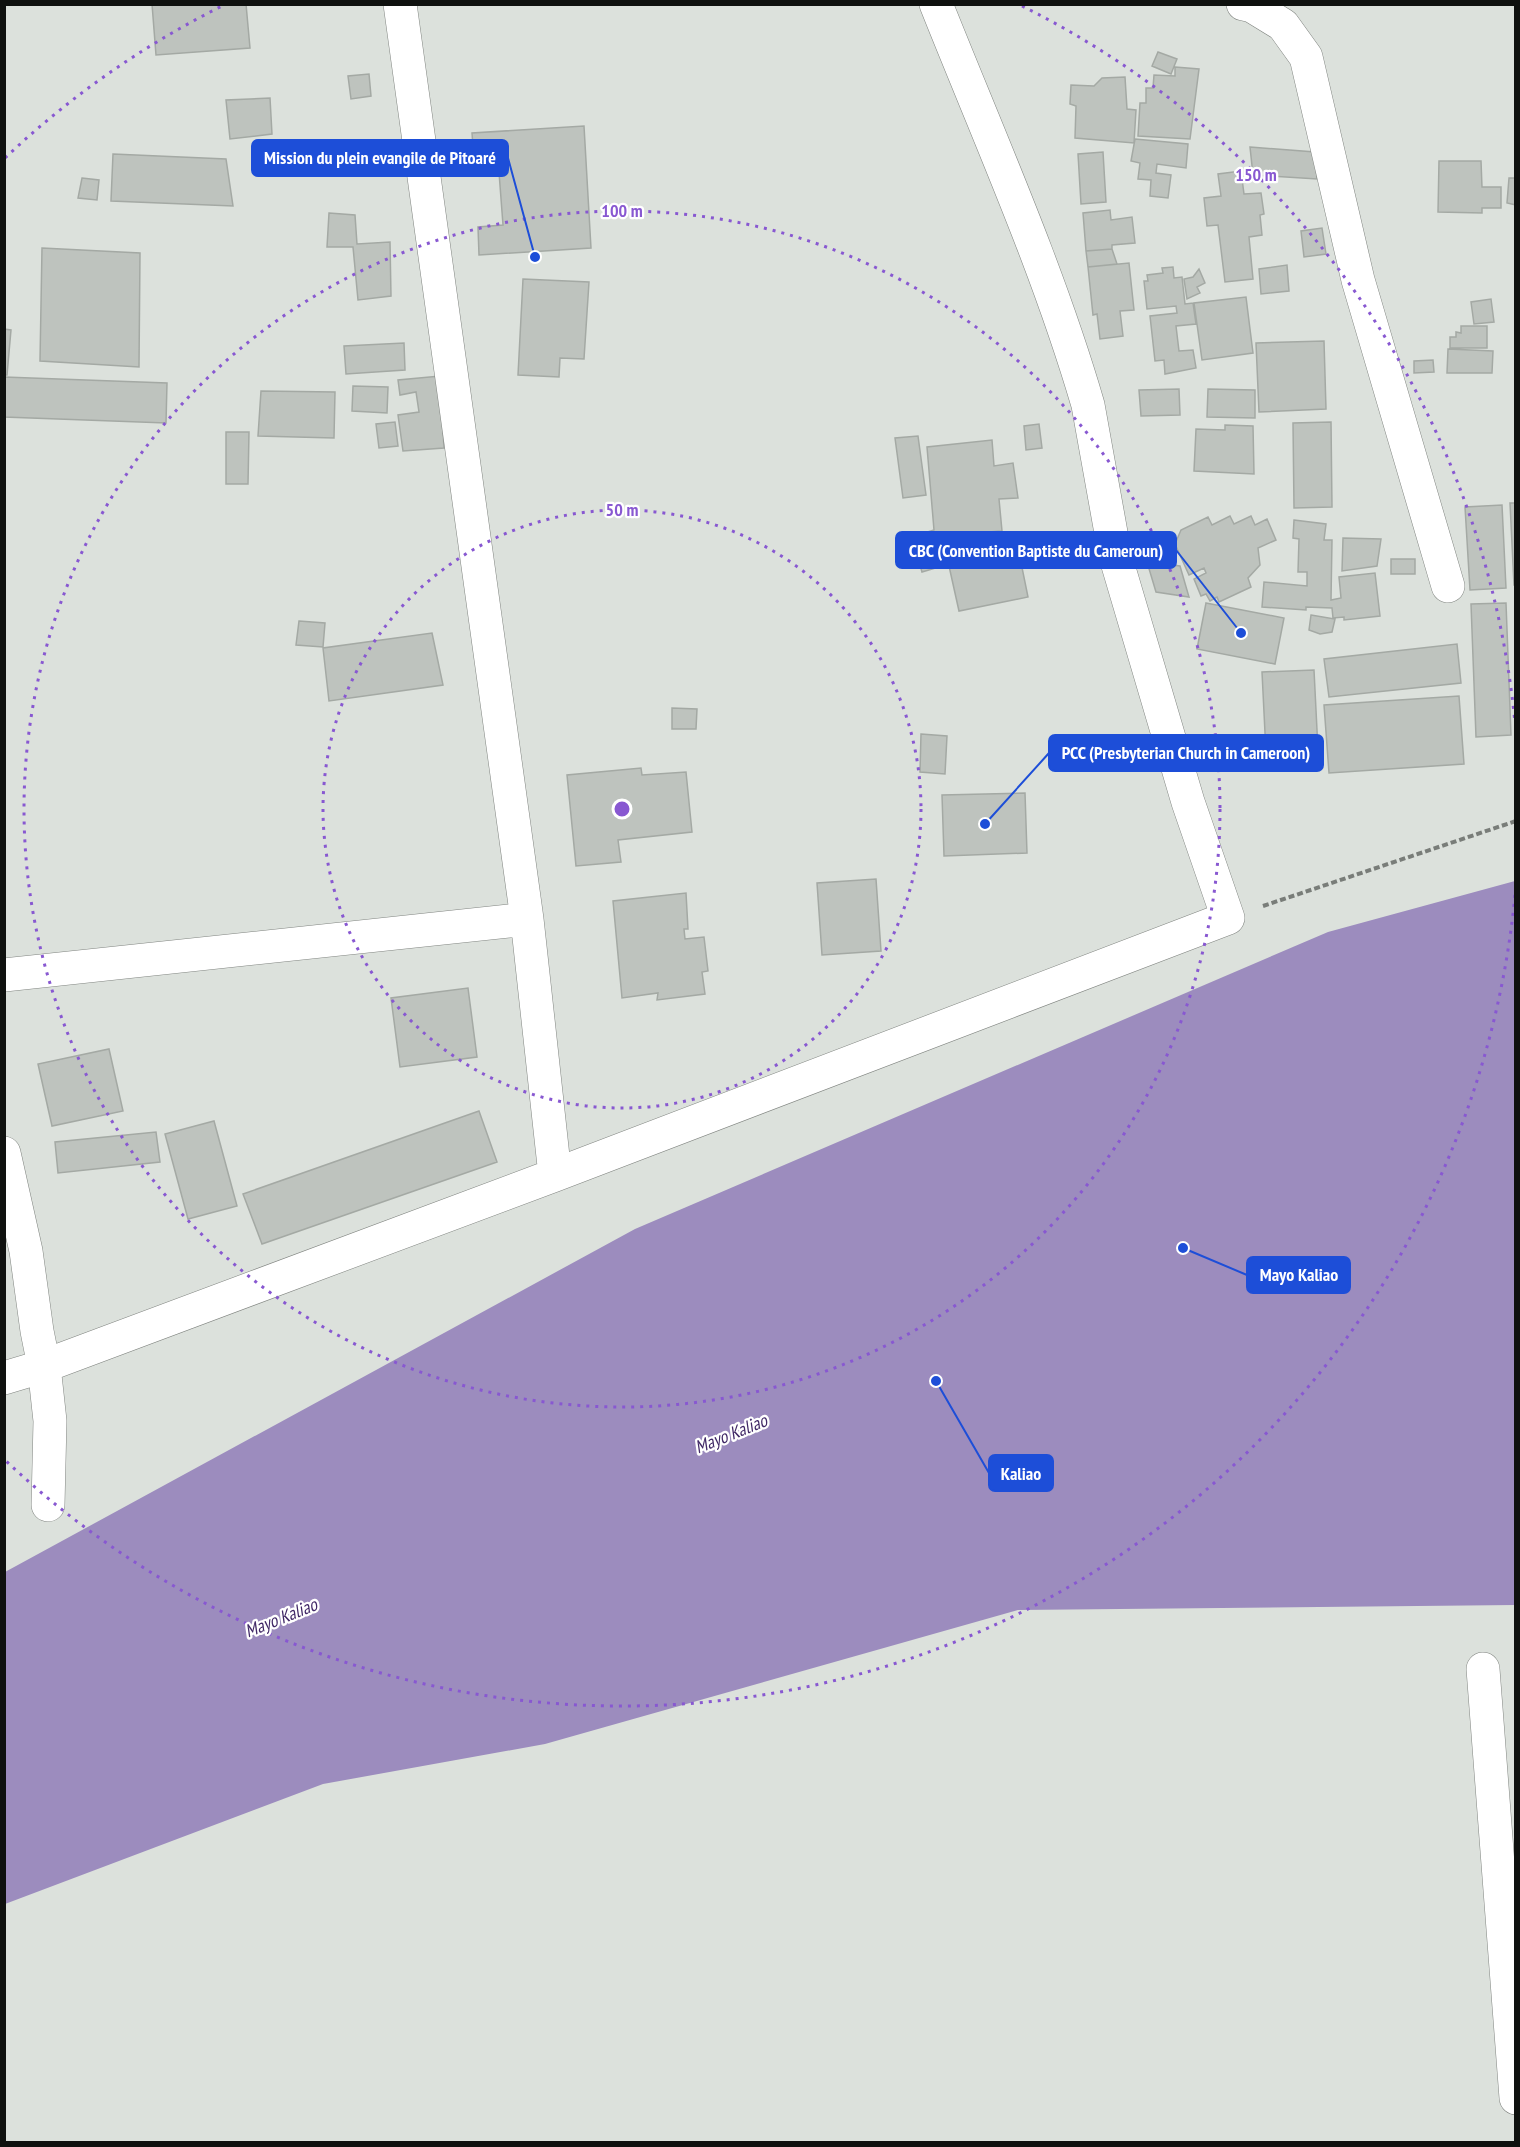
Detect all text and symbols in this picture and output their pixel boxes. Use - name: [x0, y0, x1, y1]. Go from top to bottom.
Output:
- callout: Mission du plein evangile de Pitoaré: [252, 140, 508, 176]
- text: Mission du plein evangile de Pitoaré: [264, 146, 496, 169]
- text: 150 m: [1235, 163, 1277, 186]
- text: 100 m: [601, 199, 643, 222]
- text: 50 m: [606, 498, 638, 521]
- callout: CBC (Convention Baptiste du Cameroun): [896, 532, 1176, 568]
- text: CBC (Convention Baptiste du Cameroun): [909, 539, 1163, 562]
- callout: PCC (Presbyterian Church in Cameroon): [1049, 735, 1323, 771]
- text: PCC (Presbyterian Church in Cameroon): [1062, 741, 1310, 764]
- centre of rings: [612, 799, 632, 819]
- callout: Mayo Kaliao: [1247, 1257, 1350, 1293]
- text: Mayo Kaliao: [1260, 1263, 1338, 1286]
- water label: Mayo Kaliao: [691, 1408, 771, 1458]
- callout: Kaliao: [989, 1455, 1053, 1491]
- text: Kaliao: [1001, 1462, 1041, 1485]
- water label: Mayo Kaliao: [241, 1592, 321, 1642]

